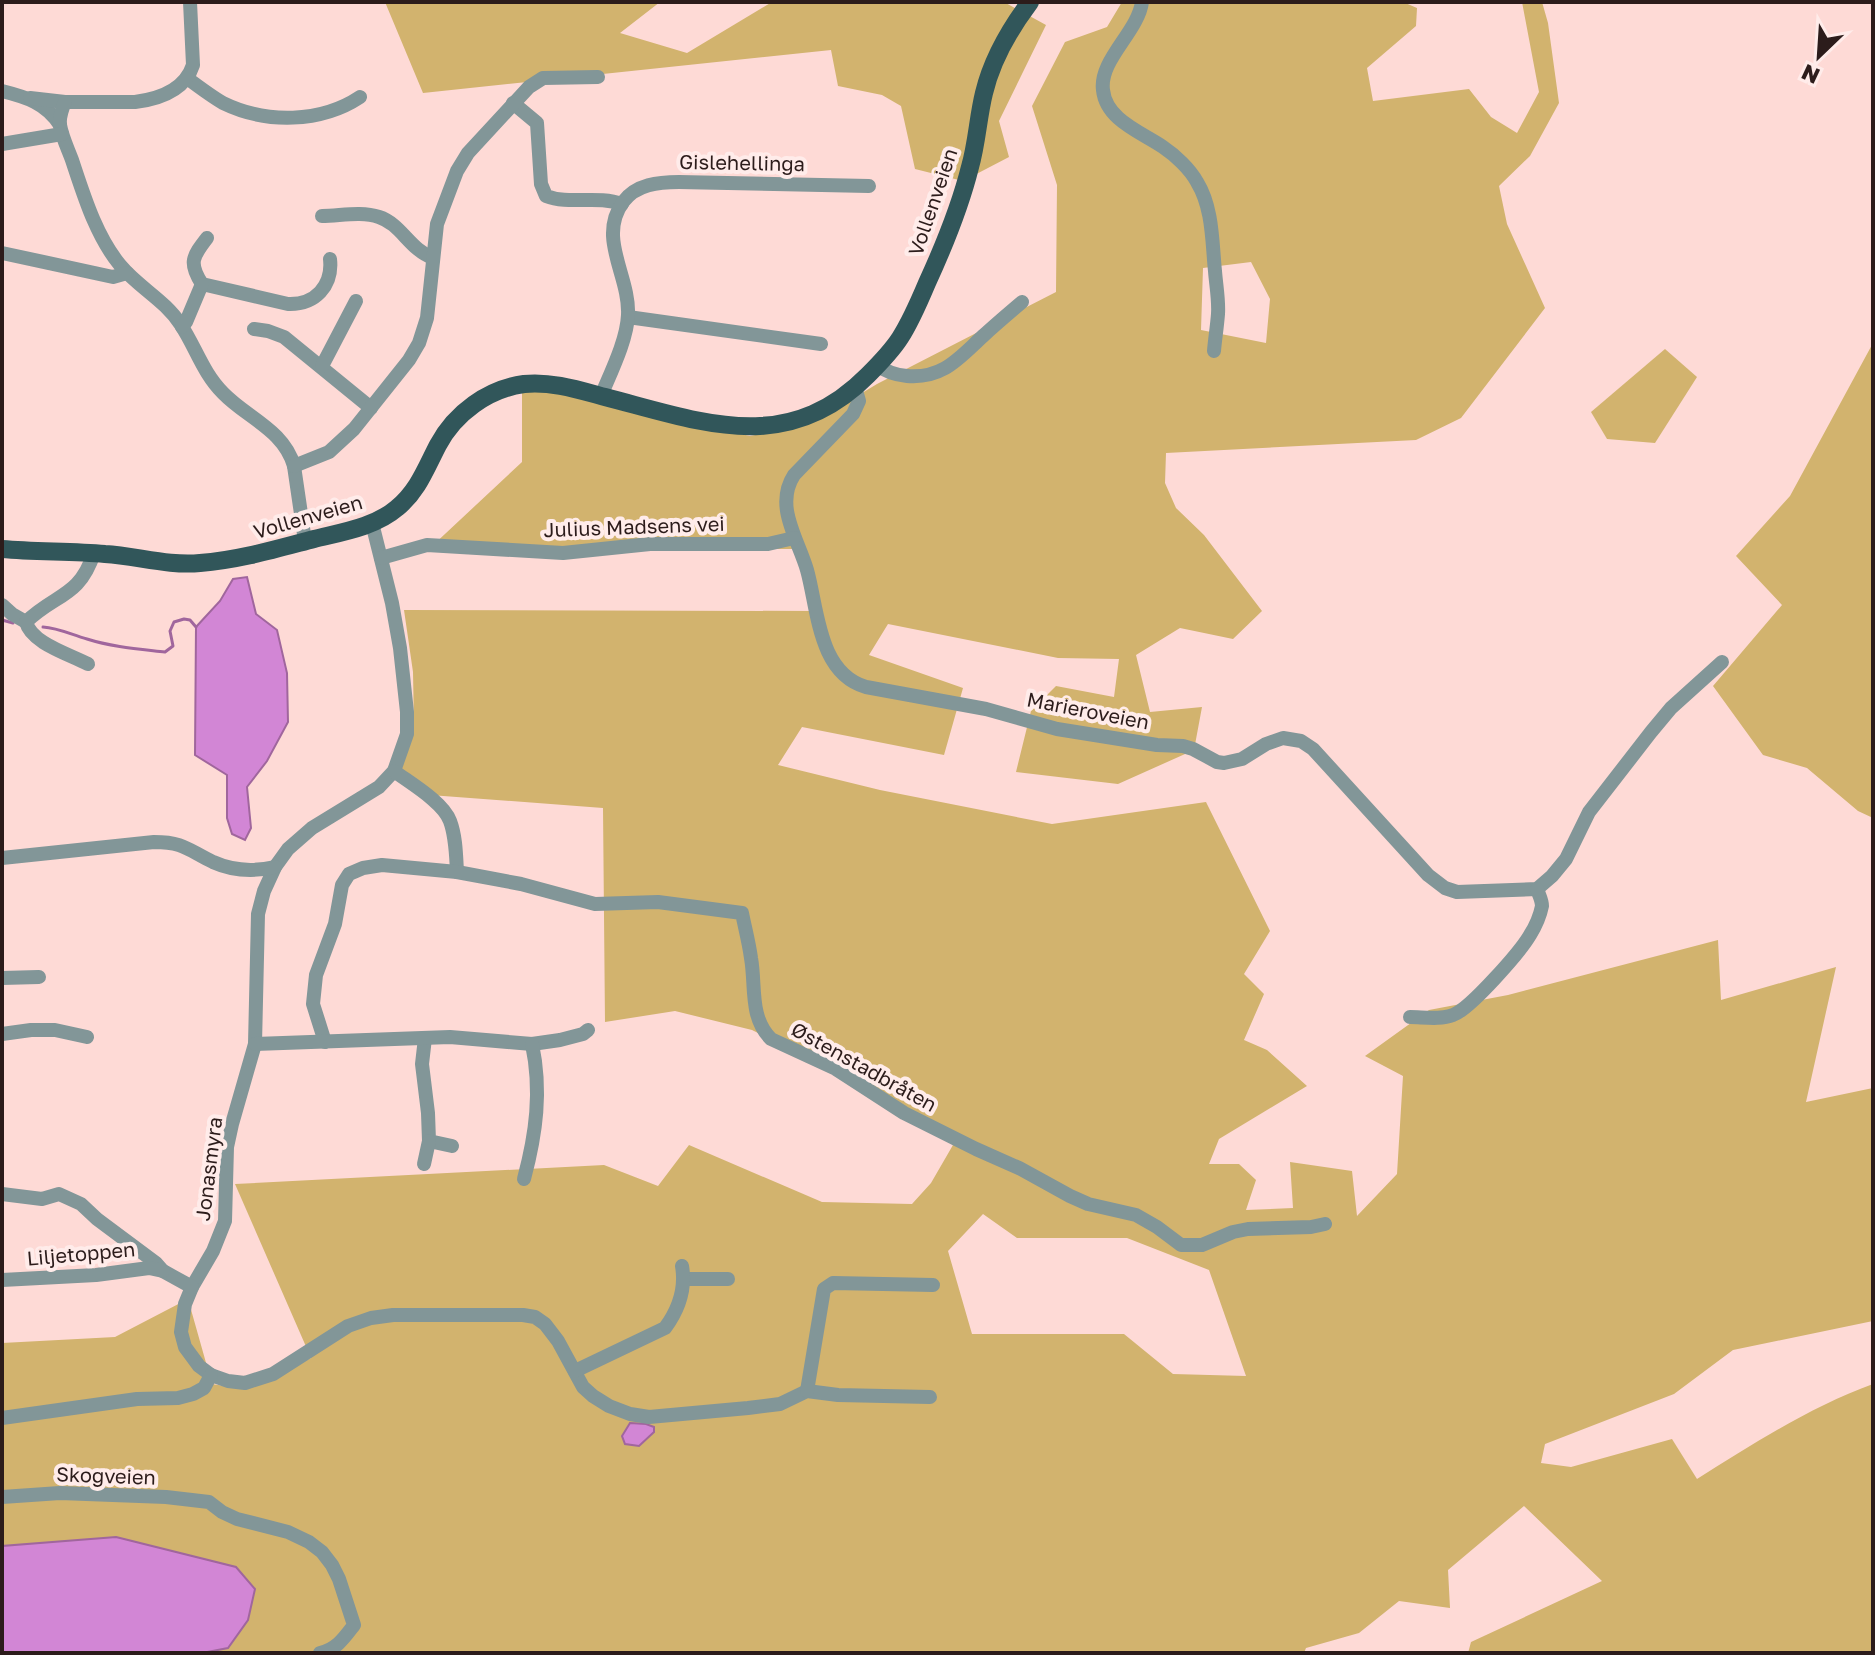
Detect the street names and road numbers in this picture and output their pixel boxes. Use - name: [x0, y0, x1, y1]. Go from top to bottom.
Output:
- street label: Vollenveien: [902, 145, 962, 259]
- street label: Gislehellinga: [679, 149, 805, 175]
- street label: Vollenveien: [251, 489, 365, 543]
- street label: Julius Madsens vei: [543, 511, 725, 541]
- street label: Marieroveien: [1025, 686, 1151, 734]
- street label: Østenstadbråten: [788, 1016, 941, 1116]
- street label: Jonasmyra: [190, 1115, 226, 1222]
- street label: Liljetoppen: [26, 1236, 136, 1270]
- street label: Skogveien: [56, 1461, 156, 1489]

